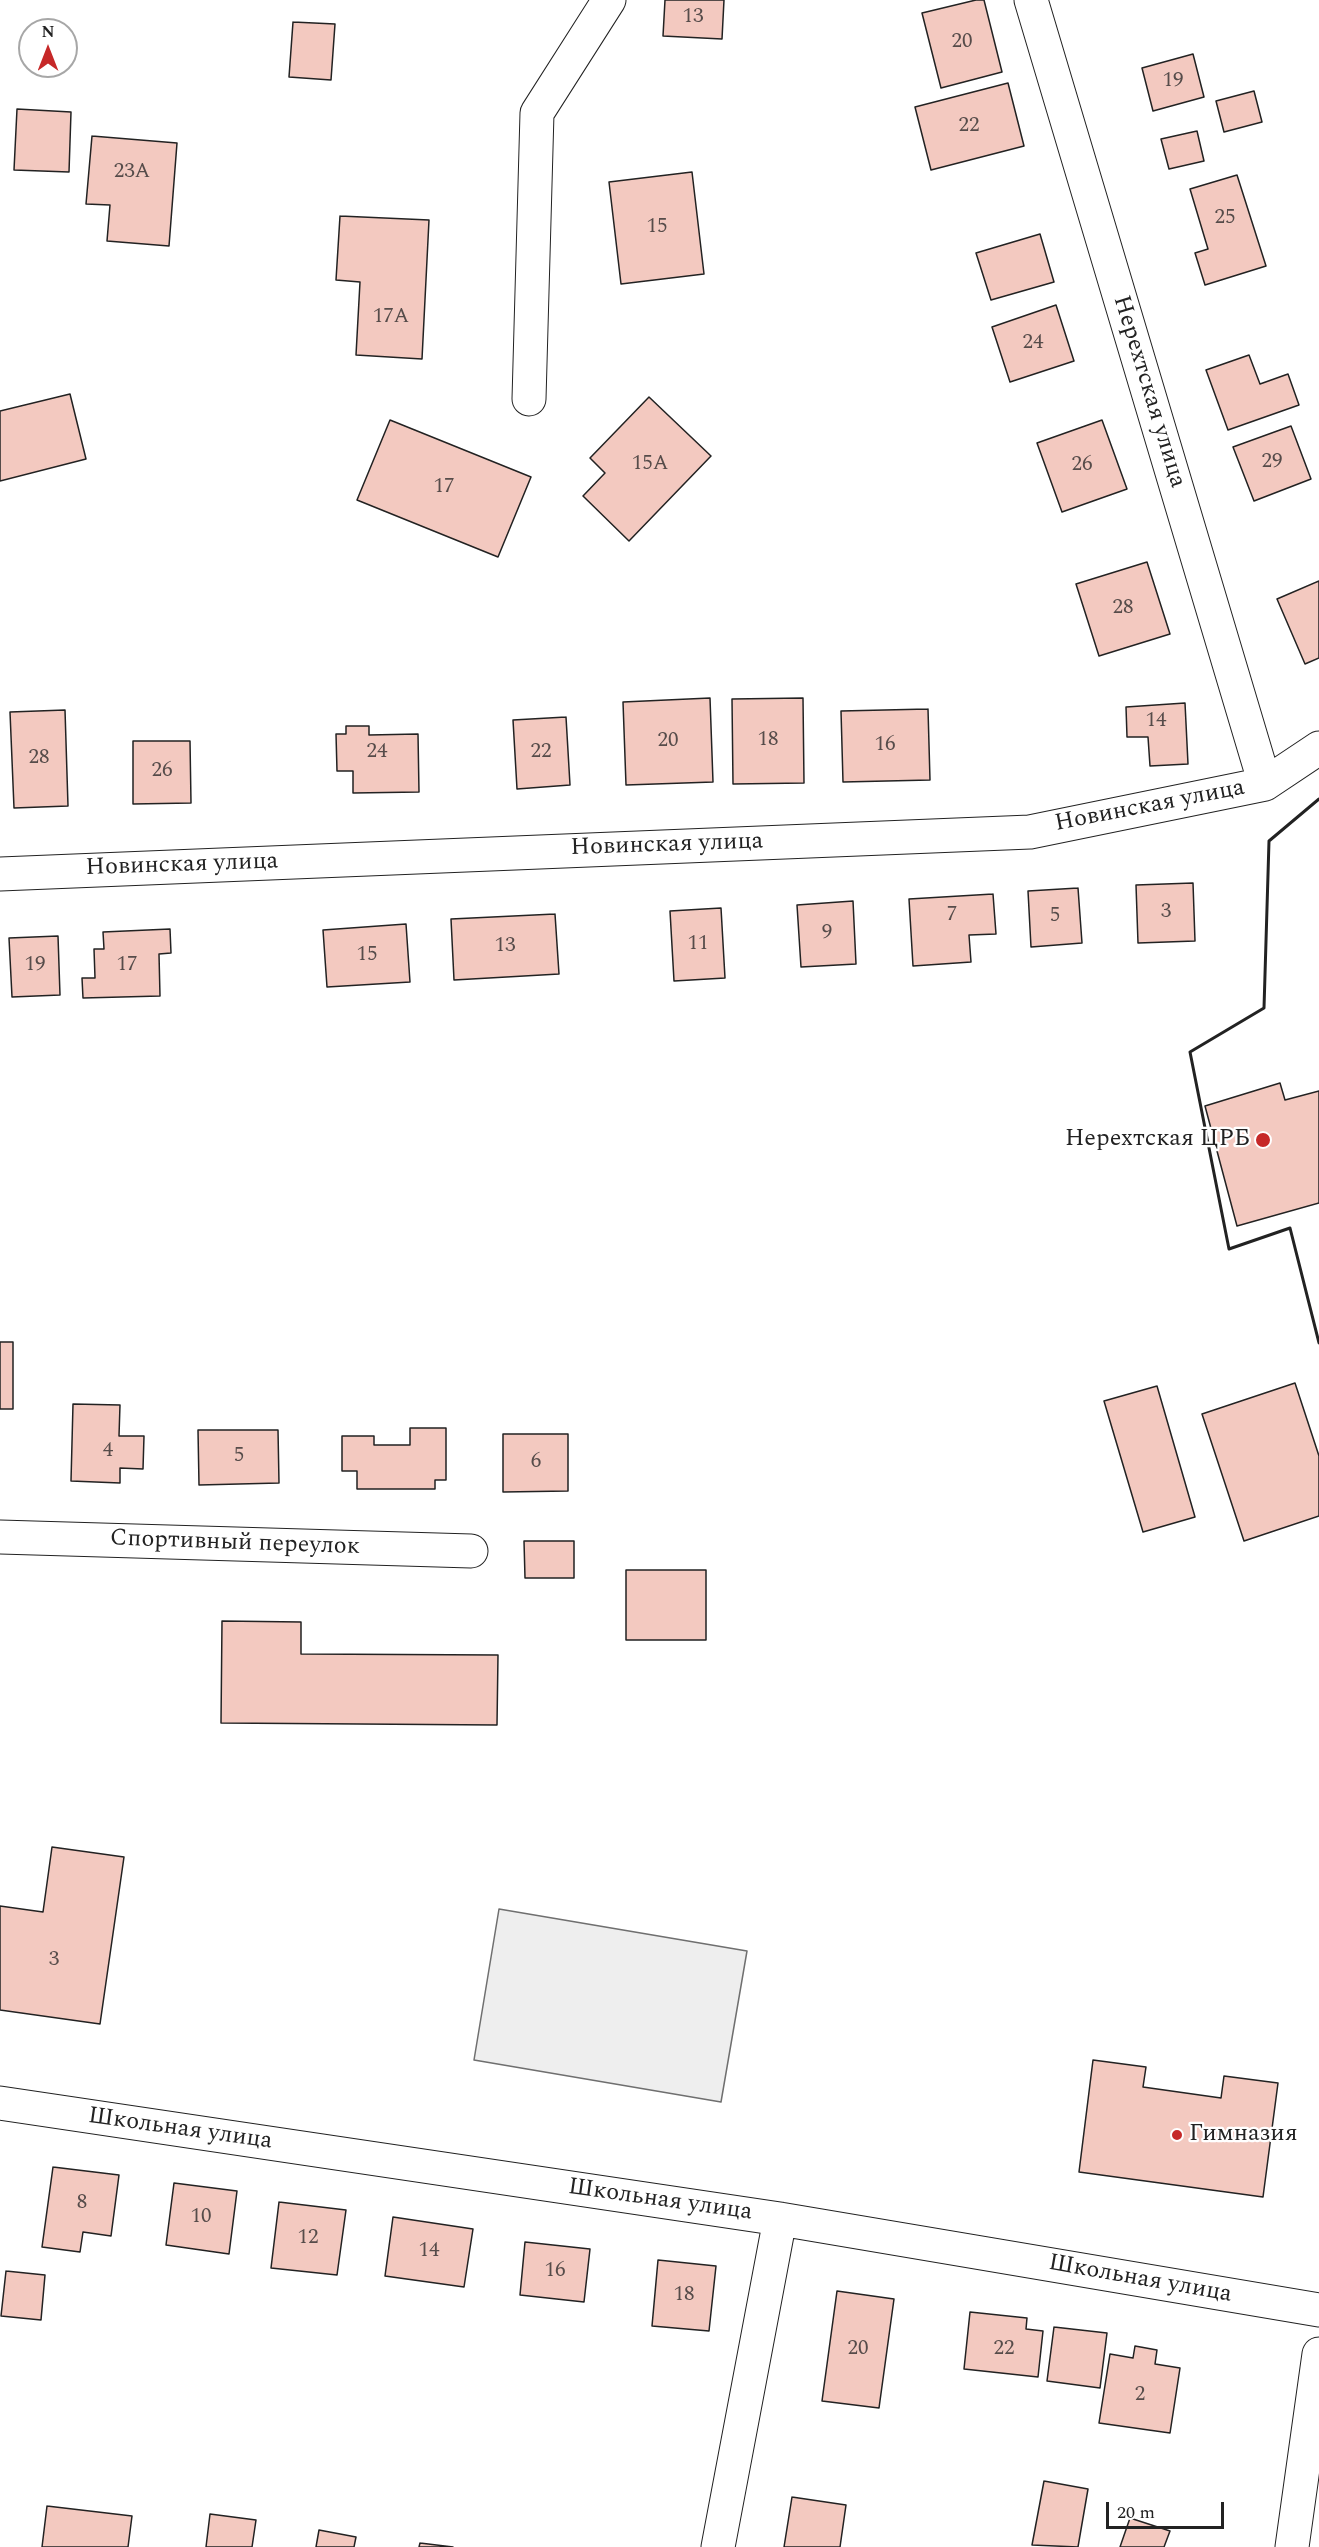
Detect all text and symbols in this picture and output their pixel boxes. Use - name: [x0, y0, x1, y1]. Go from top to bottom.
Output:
- house number: 13: [683, 5, 703, 31]
- north arrow: [18, 18, 78, 78]
- text: N: [41, 20, 55, 44]
- house number: 20: [952, 30, 972, 56]
- house number: 19: [1163, 69, 1183, 95]
- house number: 22: [959, 114, 979, 140]
- house number: 23А: [114, 160, 150, 186]
- house number: 25: [1215, 206, 1235, 232]
- house number: 15: [647, 215, 667, 241]
- street label: Нерехтская улица: [1105, 292, 1191, 492]
- house number: 17А: [373, 305, 409, 331]
- house number: 24: [1023, 331, 1043, 357]
- house number: 29: [1262, 450, 1282, 476]
- house number: 15А: [632, 452, 668, 478]
- house number: 26: [1072, 453, 1092, 479]
- house number: 17: [434, 475, 454, 501]
- house number: 28: [1113, 596, 1133, 622]
- house number: 14: [1146, 709, 1166, 735]
- house number: 18: [758, 728, 778, 754]
- house number: 20: [658, 729, 678, 755]
- house number: 16: [875, 733, 895, 759]
- house number: 24: [367, 740, 387, 766]
- house number: 22: [531, 740, 551, 766]
- house number: 28: [29, 746, 49, 772]
- house number: 26: [152, 759, 172, 785]
- street label: Новинская улица: [1053, 774, 1247, 840]
- street label: Новинская улица: [570, 828, 764, 864]
- street label: Новинская улица: [85, 848, 279, 884]
- house number: 3: [1161, 900, 1171, 926]
- house number: 7: [947, 903, 957, 929]
- house number: 5: [1050, 904, 1060, 930]
- house number: 9: [822, 921, 832, 947]
- house number: 11: [688, 932, 708, 958]
- house number: 13: [495, 934, 515, 960]
- house number: 15: [357, 943, 377, 969]
- house number: 19: [25, 953, 45, 979]
- house number: 17: [117, 953, 137, 979]
- place label: Нерехтская ЦРБ: [1065, 1126, 1250, 1154]
- marker: Нерехтская ЦРБ: [1254, 1131, 1272, 1149]
- house number: 4: [103, 1439, 113, 1465]
- house number: 5: [234, 1444, 244, 1470]
- house number: 6: [531, 1450, 541, 1476]
- street label: Спортивный переулок: [109, 1525, 361, 1563]
- house number: 3: [49, 1948, 59, 1974]
- street label: Школьная улица: [86, 2103, 274, 2157]
- place label: Гимназия: [1189, 2121, 1298, 2149]
- marker: Гимназия: [1170, 2128, 1184, 2142]
- street label: Школьная улица: [566, 2174, 754, 2228]
- house number: 8: [77, 2191, 87, 2217]
- house number: 10: [191, 2205, 211, 2231]
- house number: 12: [298, 2226, 318, 2252]
- house number: 14: [419, 2239, 439, 2265]
- street label: Школьная улица: [1046, 2250, 1234, 2310]
- house number: 16: [545, 2259, 565, 2285]
- house number: 18: [674, 2283, 694, 2309]
- house number: 20: [848, 2337, 868, 2363]
- house number: 22: [994, 2337, 1014, 2363]
- house number: 2: [1135, 2383, 1145, 2409]
- scale bar: [1109, 2490, 1228, 2528]
- text: 20 m: [1117, 2499, 1155, 2526]

